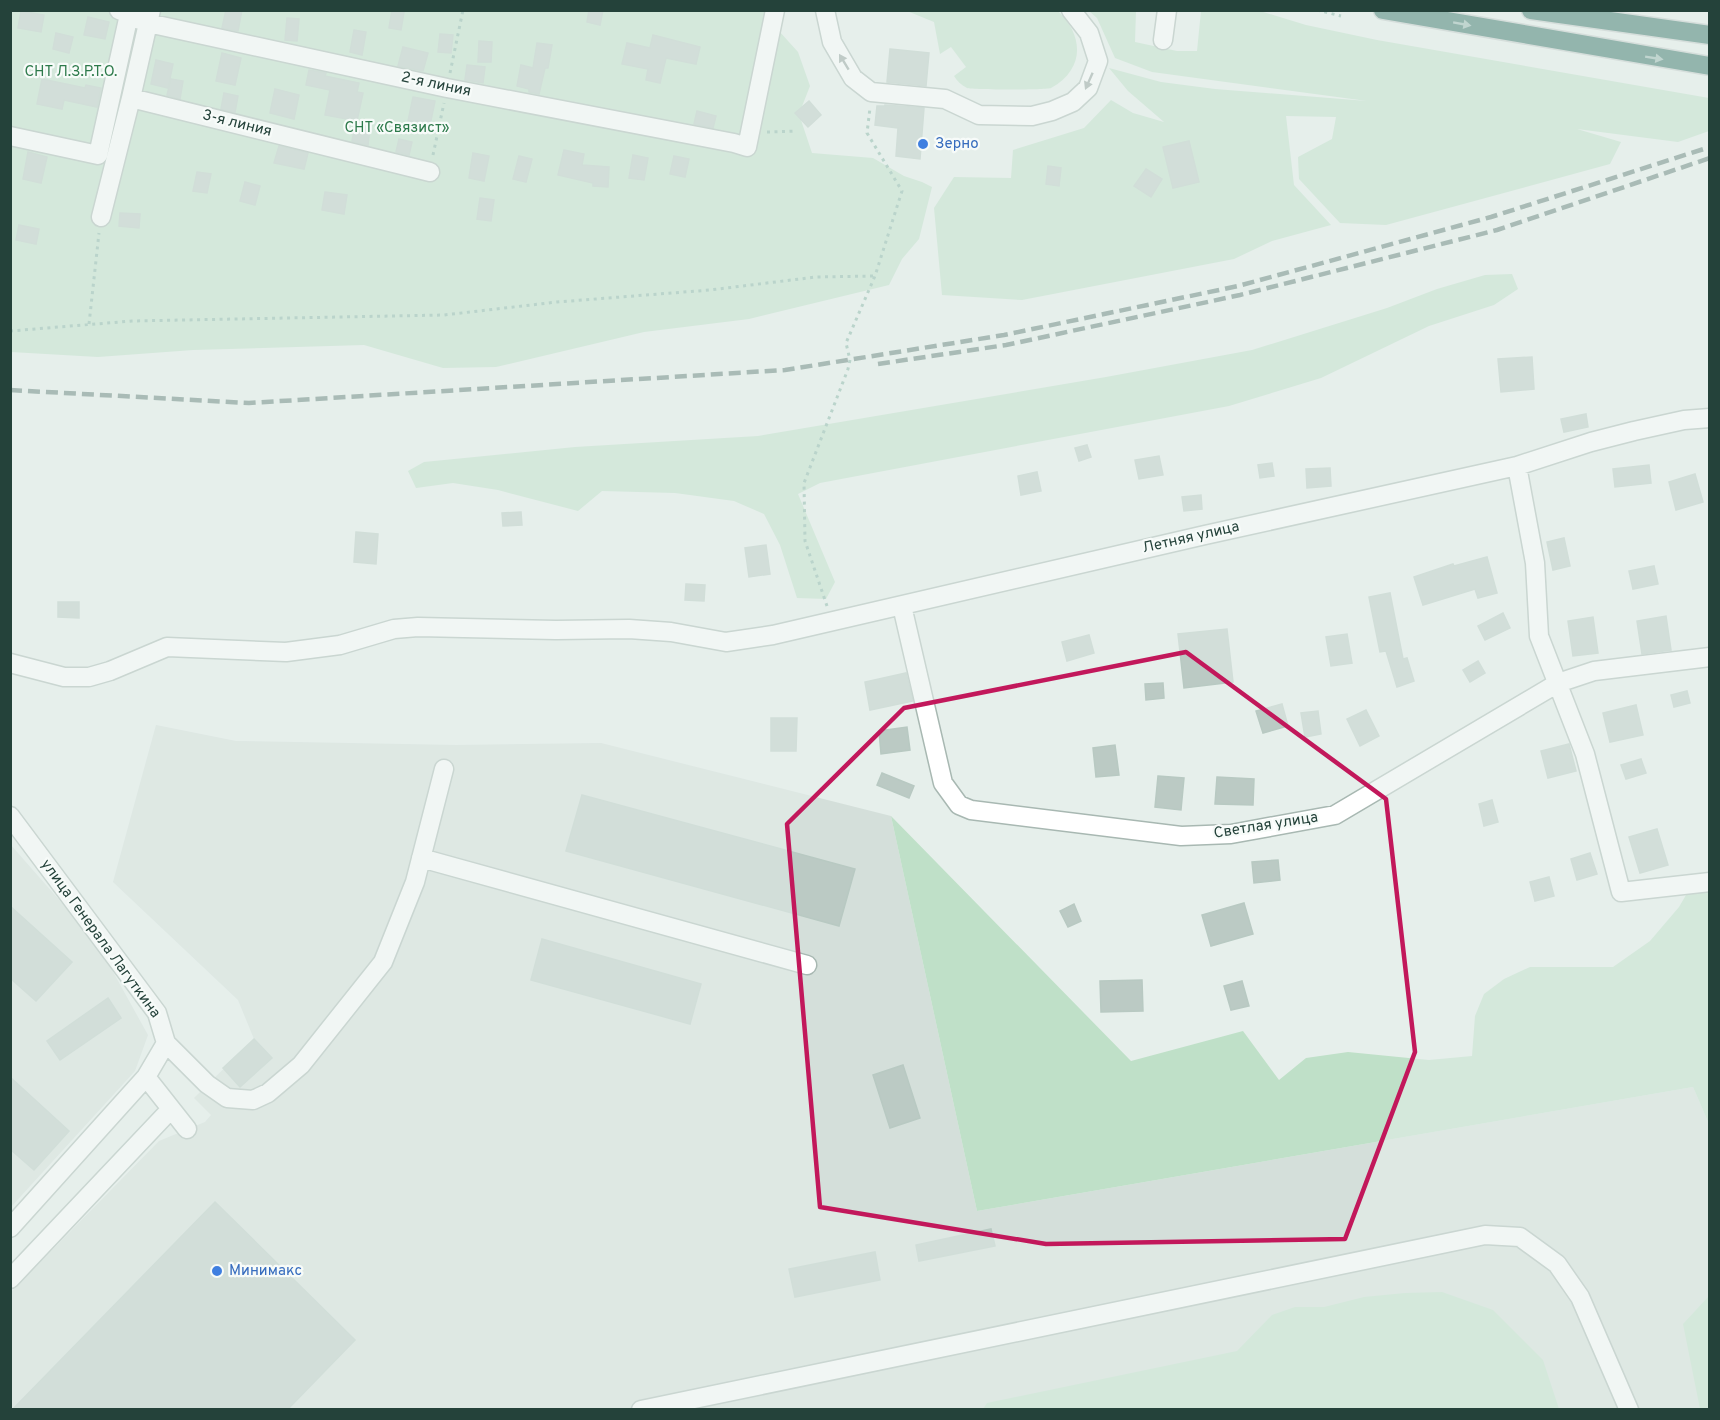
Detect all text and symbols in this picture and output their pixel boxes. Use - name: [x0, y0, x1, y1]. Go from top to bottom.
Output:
- one-way arrow: [1452, 20, 1471, 29]
- one-way arrow: [839, 53, 849, 70]
- one-way arrow: [1644, 53, 1663, 62]
- park label: СНТ Л.З.Р.Т.О.: [24, 63, 118, 82]
- street label: 2-я линия: [399, 68, 473, 102]
- one-way arrow: [1085, 72, 1094, 89]
- street label: 3-я линия: [200, 106, 274, 142]
- park label: СНТ «Связист»: [345, 119, 450, 138]
- place label: Зерно: [935, 135, 979, 154]
- marker: Зерно: [916, 137, 930, 151]
- street label: Летняя улица: [1141, 518, 1241, 558]
- street label: Светлая улица: [1213, 808, 1319, 844]
- street label: улица Генерала Лагуткина: [36, 856, 164, 1022]
- place label: Минимакс: [229, 1262, 302, 1281]
- marker: Минимакс: [210, 1264, 224, 1278]

